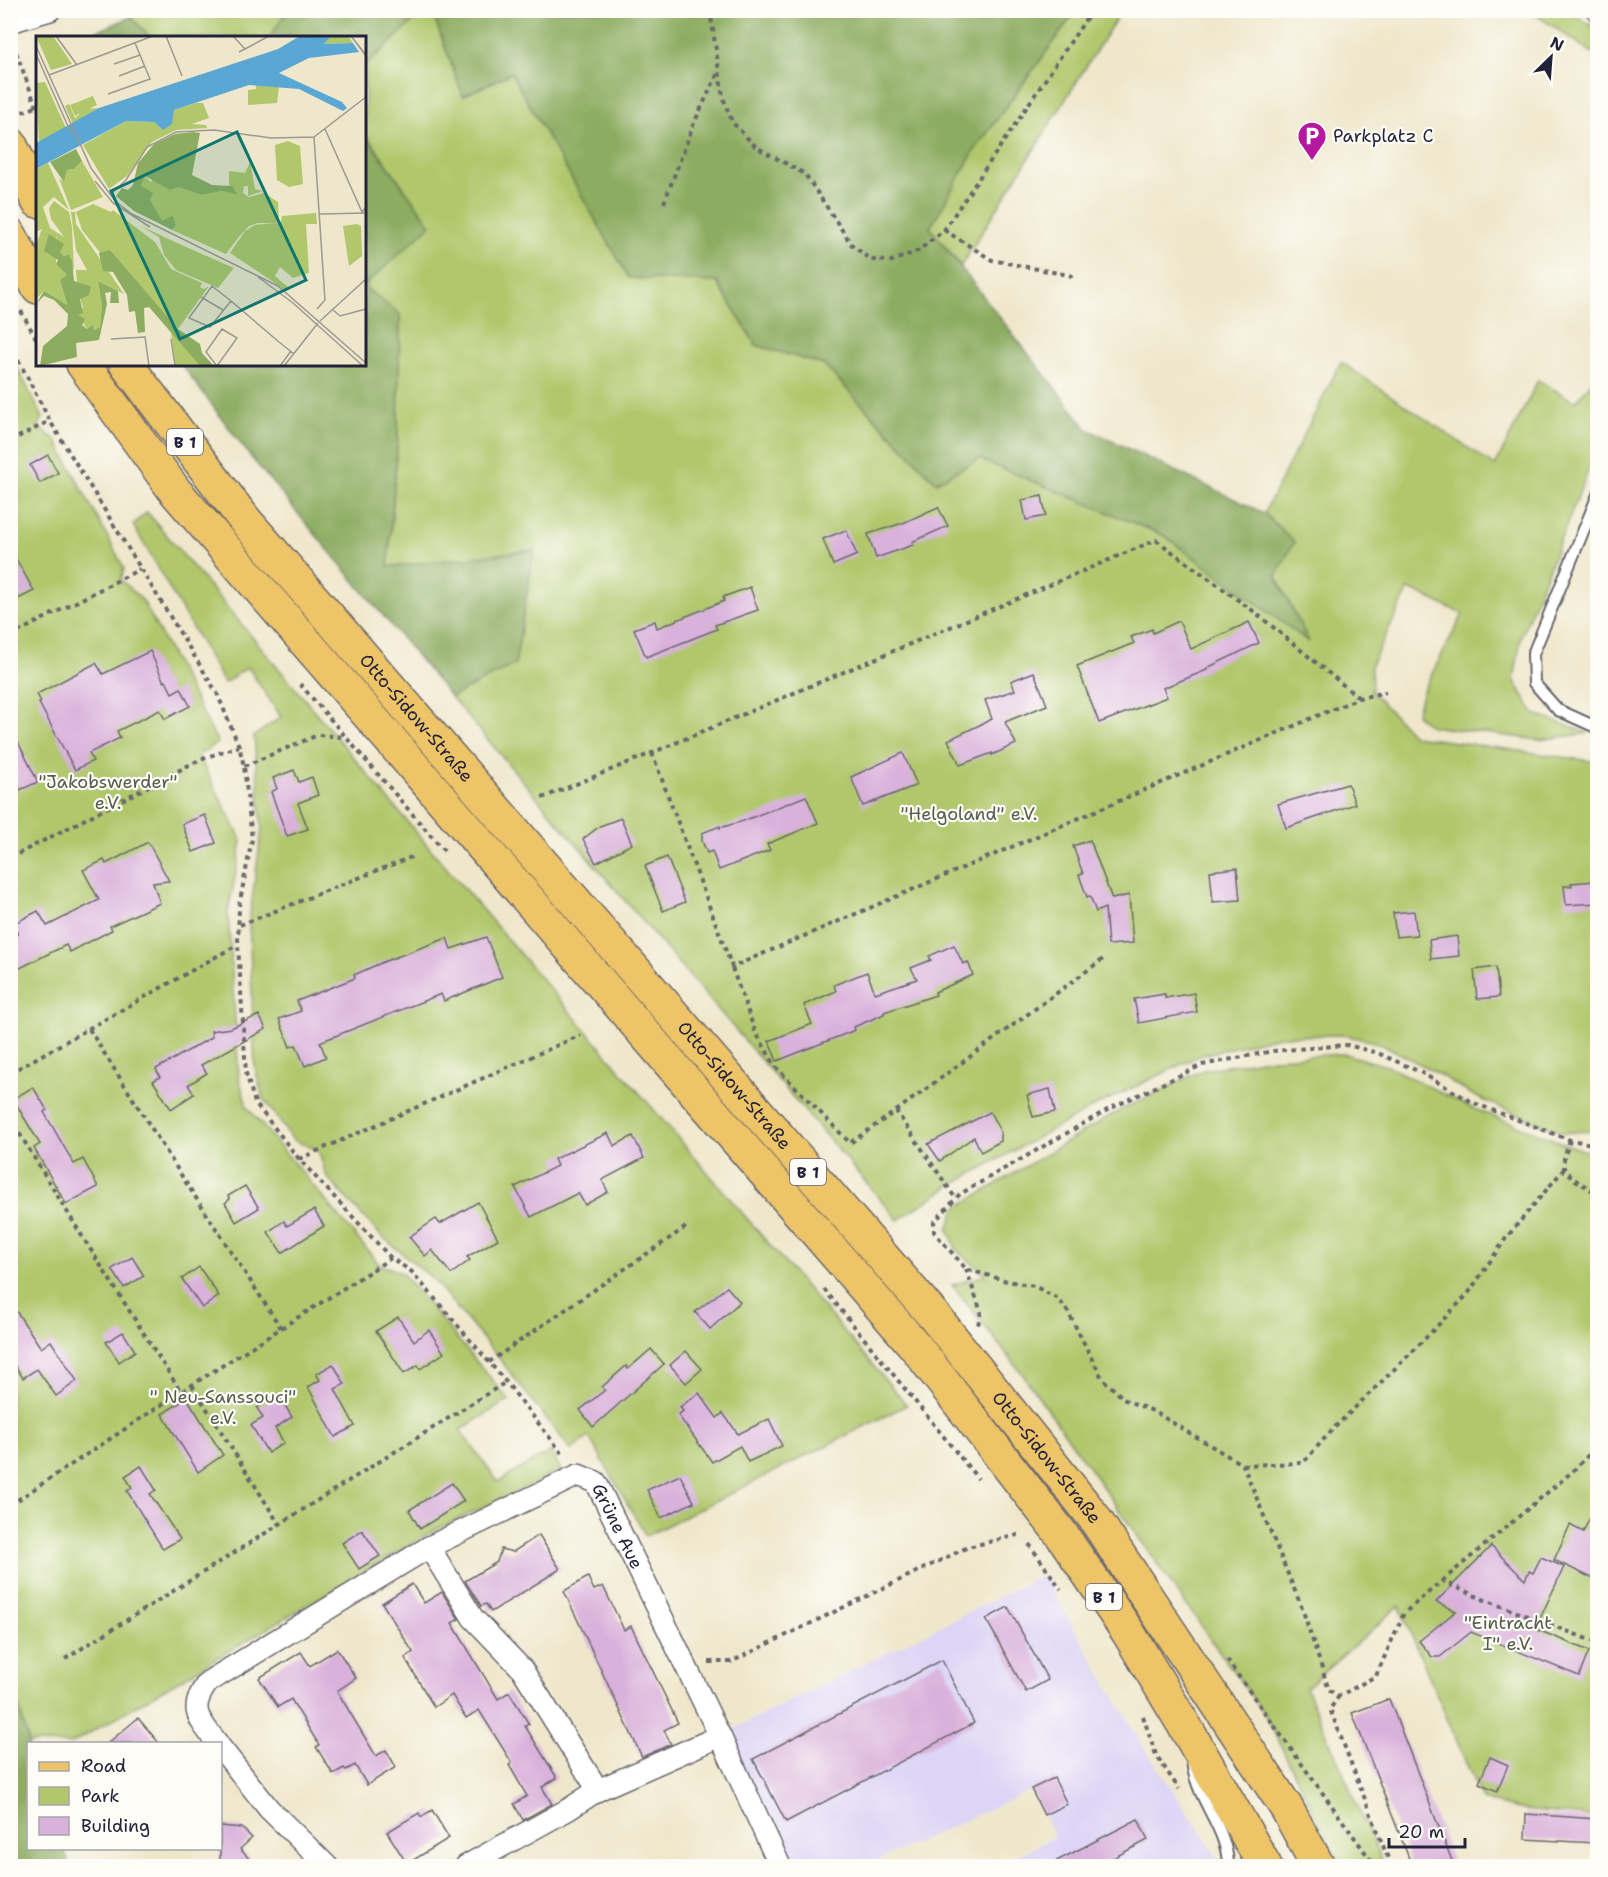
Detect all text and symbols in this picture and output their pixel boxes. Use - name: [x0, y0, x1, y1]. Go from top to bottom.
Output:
- north arrow: [1521, 27, 1581, 87]
- text: N: [1547, 32, 1567, 56]
- inset map: [36, 36, 366, 366]
- parking icon: Parkplatz C: [1296, 120, 1328, 162]
- place label: Parkplatz C: [1333, 124, 1434, 148]
- road number: B 1: [167, 429, 203, 455]
- street label: Otto-Sidow-Straße: [354, 649, 479, 787]
- park label: "Jakobswerder" e.V.: [39, 770, 177, 815]
- park label: "Helgoland" e.V.: [901, 802, 1037, 826]
- street label: Otto-Sidow-Straße: [672, 1016, 797, 1155]
- road number: B 1: [790, 1159, 826, 1185]
- park label: " Neu-Sanssouci" e.V.: [150, 1385, 296, 1430]
- street label: Otto-Sidow-Straße: [987, 1386, 1107, 1528]
- street label: Grüne Aue: [586, 1479, 649, 1573]
- road number: B 1: [1086, 1584, 1122, 1610]
- park label: "Eintracht I" e.V.: [1464, 1611, 1552, 1656]
- legend: [27, 1742, 222, 1850]
- text: Road: [81, 1754, 126, 1778]
- text: Park: [81, 1784, 120, 1808]
- scale bar: [1389, 1811, 1466, 1849]
- text: Building: [81, 1814, 150, 1838]
- text: 20 m: [1398, 1820, 1444, 1844]

